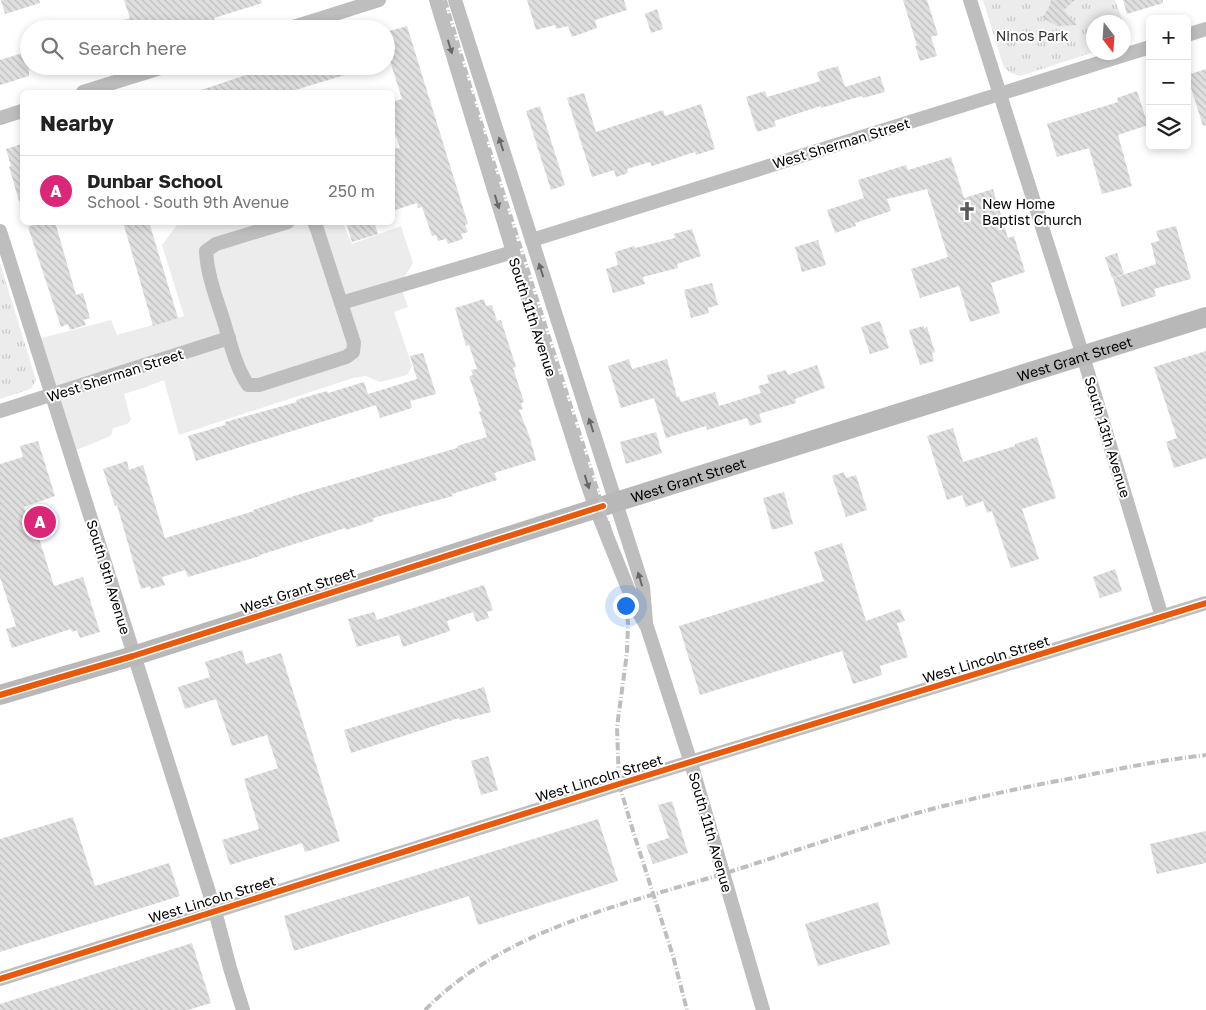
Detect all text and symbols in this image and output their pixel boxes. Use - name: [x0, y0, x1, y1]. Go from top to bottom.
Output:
- north arrow: [1086, 15, 1131, 60]
- map controls: [1146, 15, 1191, 150]
- button: +: [1146, 15, 1191, 60]
- search box: [20, 20, 395, 75]
- park label: Ninos Park: [996, 27, 1068, 44]
- icon: search: [38, 34, 66, 62]
- text: Search here: [78, 36, 187, 59]
- one-way arrow: [447, 39, 455, 54]
- button: −: [1146, 60, 1191, 105]
- button: layers: [1146, 105, 1191, 150]
- text: Nearby: [40, 110, 114, 136]
- street label: West Sherman Street: [770, 114, 912, 172]
- one-way arrow: [497, 136, 504, 151]
- text: Dunbar School: [87, 169, 223, 192]
- text: A: [50, 181, 62, 201]
- text: 250 m: [328, 181, 375, 201]
- text: School · South 9th Avenue: [87, 192, 289, 212]
- one-way arrow: [494, 195, 502, 210]
- place label: New Home Baptist Church: [982, 195, 1082, 228]
- church icon: New Home Baptist Church: [956, 200, 978, 222]
- street label: South 11th Avenue: [506, 255, 560, 379]
- one-way arrow: [537, 262, 545, 277]
- street label: West Grant Street: [1015, 332, 1134, 384]
- street label: West Sherman Street: [45, 345, 185, 405]
- street label: South 13th Avenue: [1082, 374, 1134, 500]
- one-way arrow: [586, 417, 594, 432]
- street label: West Grant Street: [628, 453, 748, 505]
- one-way arrow: [584, 474, 591, 489]
- pin: A: [24, 503, 56, 541]
- street label: South 9th Avenue: [83, 518, 135, 636]
- street label: West Grant Street: [238, 563, 358, 617]
- one-way arrow: [636, 572, 644, 587]
- your location: [613, 593, 639, 619]
- street label: West Lincoln Street: [920, 632, 1052, 686]
- street label: West Lincoln Street: [533, 751, 665, 805]
- street label: South 11th Avenue: [686, 770, 736, 894]
- street label: West Lincoln Street: [146, 872, 278, 926]

